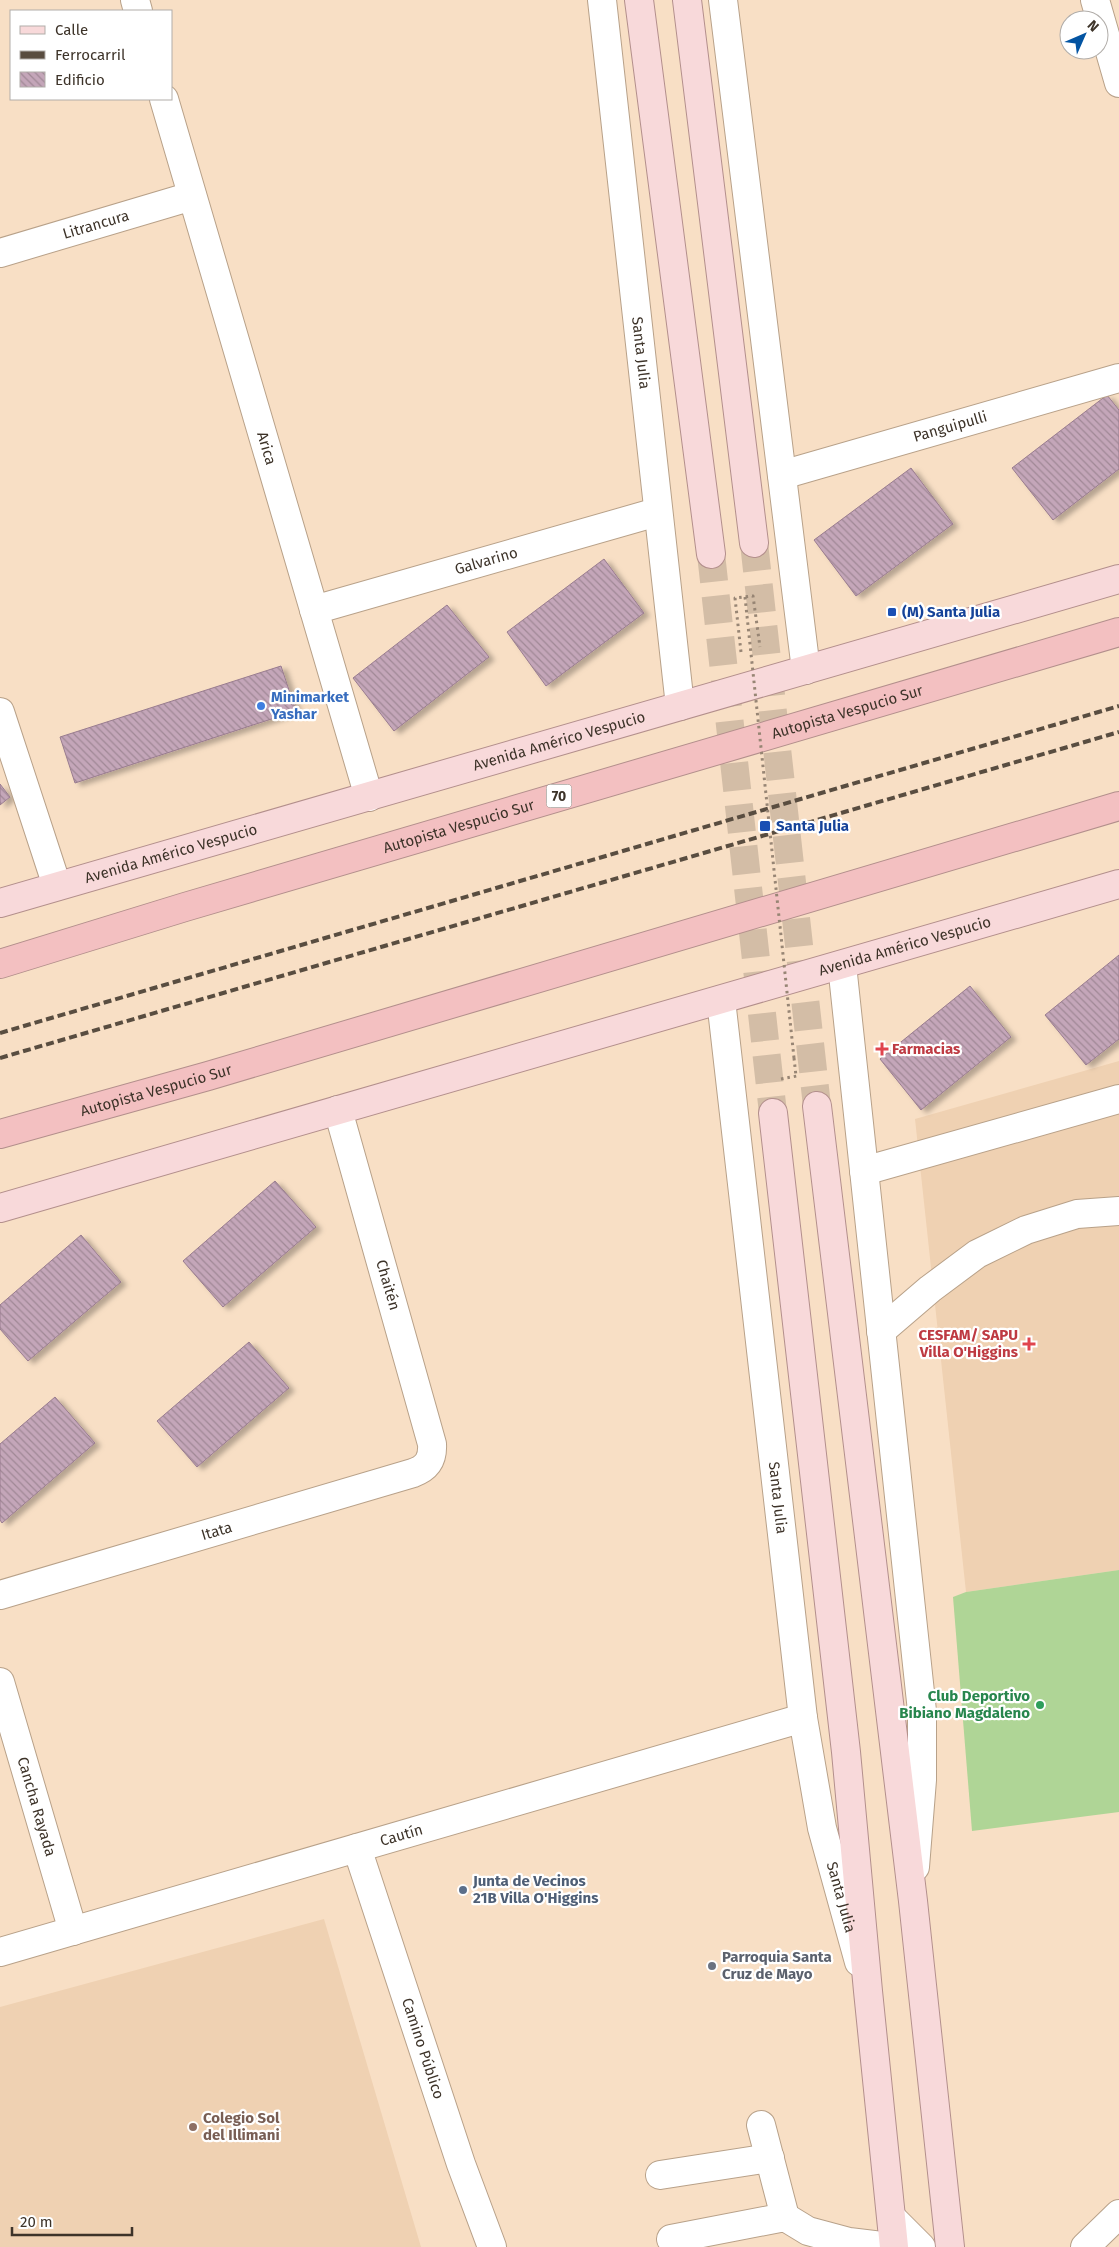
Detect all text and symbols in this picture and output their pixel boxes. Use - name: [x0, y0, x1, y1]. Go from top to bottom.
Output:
- legend: [10, 10, 172, 100]
- north arrow: [1059, 10, 1109, 60]
- text: N: [1084, 17, 1102, 35]
- text: Calle: [55, 21, 88, 39]
- text: Ferrocarril: [55, 46, 126, 64]
- text: Edificio: [55, 71, 105, 89]
- street label: Litrancura: [60, 206, 131, 243]
- street label: Santa Julia: [628, 316, 654, 390]
- street label: Panguipulli: [911, 407, 989, 446]
- street label: Arica: [253, 429, 280, 467]
- street label: Galvarino: [453, 543, 520, 578]
- place label: (M) Santa Julia: [902, 603, 1000, 621]
- marker: (M) Santa Julia: [886, 606, 898, 618]
- street label: Autopista Vespucio Sur: [770, 681, 925, 743]
- place label: Minimarket Yashar: [270, 688, 349, 723]
- marker: Minimarket Yashar: [255, 700, 267, 712]
- street label: Avenida Américo Vespucio: [471, 708, 647, 775]
- road number: 70: [546, 784, 572, 808]
- street label: Autopista Vespucio Sur: [381, 796, 537, 857]
- place label: Santa Julia: [776, 817, 849, 835]
- marker: Santa Julia: [758, 819, 772, 833]
- street label: Avenida Américo Vespucio: [83, 820, 259, 887]
- street label: Avenida Américo Vespucio: [817, 913, 993, 979]
- place label: Farmacias: [892, 1040, 960, 1058]
- marker: Farmacias: [876, 1043, 888, 1055]
- street label: Autopista Vespucio Sur: [78, 1060, 234, 1120]
- street label: Chaitén: [372, 1258, 404, 1312]
- place label: CESFAM/ SAPU Villa O'Higgins: [918, 1326, 1018, 1361]
- marker: CESFAM/ SAPU Villa O'Higgins: [1022, 1337, 1036, 1351]
- street label: Santa Julia: [765, 1461, 791, 1535]
- street label: Itata: [199, 1518, 234, 1544]
- place label: Club Deportivo Bibiano Magdaleno: [899, 1687, 1030, 1722]
- marker: Club Deportivo Bibiano Magdaleno: [1034, 1699, 1046, 1711]
- street label: Cancha Rayada: [13, 1755, 60, 1859]
- street label: Cautín: [378, 1820, 425, 1850]
- street label: Santa Julia: [823, 1860, 859, 1935]
- place label: Junta de Vecinos 21B Villa O'Higgins: [472, 1872, 598, 1907]
- marker: Junta de Vecinos 21B Villa O'Higgins: [457, 1884, 469, 1896]
- place label: Parroquia Santa Cruz de Mayo: [722, 1948, 832, 1983]
- marker: Parroquia Santa Cruz de Mayo: [706, 1960, 718, 1972]
- street label: Camino Público: [398, 1996, 448, 2101]
- place label: Colegio Sol del Illimani: [203, 2109, 280, 2144]
- marker: Colegio Sol del Illimani: [187, 2121, 199, 2133]
- scale bar: [12, 2204, 132, 2236]
- text: 20 m: [20, 2213, 53, 2231]

